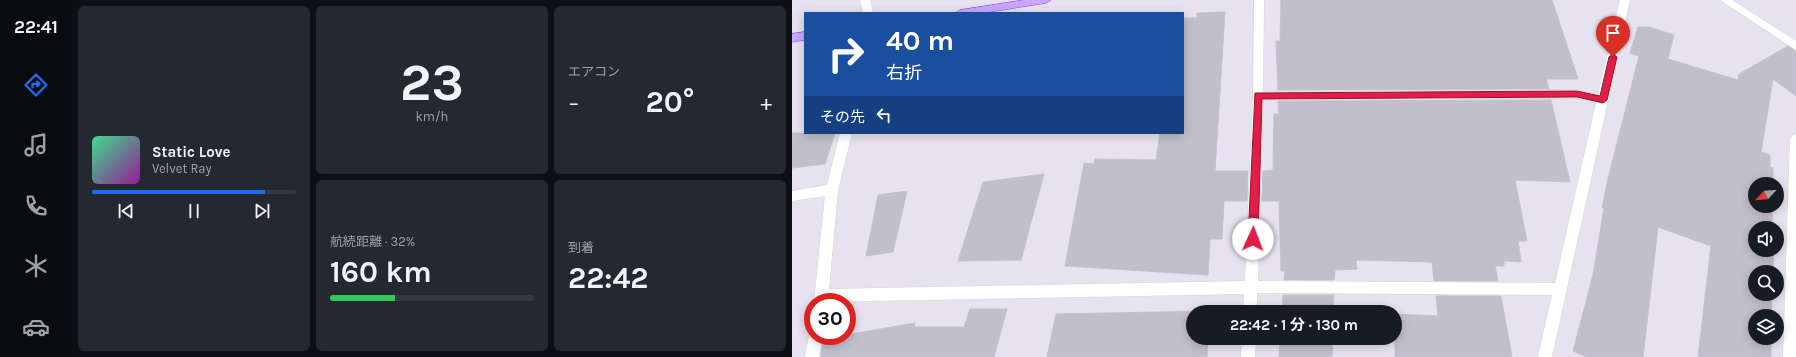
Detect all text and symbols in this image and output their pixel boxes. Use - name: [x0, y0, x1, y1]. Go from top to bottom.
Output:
- text: 22:41: [14, 16, 58, 38]
- pin: [1596, 16, 1630, 57]
- icon: arrive: [1602, 22, 1624, 44]
- text: 40 m: [886, 24, 954, 57]
- icon: right: [820, 28, 872, 80]
- text: 23: [400, 52, 464, 113]
- text: 右折: [886, 62, 922, 84]
- text: エアコン: [568, 64, 620, 79]
- icon: directions: [22, 71, 50, 99]
- text: 20°: [646, 84, 694, 120]
- text: −: [568, 90, 580, 116]
- text: +: [760, 90, 772, 116]
- icon: left: [873, 104, 895, 126]
- text: その先: [820, 108, 865, 126]
- text: km/h: [416, 109, 448, 124]
- icon: music: [22, 131, 50, 159]
- text: Static Love: [152, 143, 230, 161]
- text: Velvet Ray: [152, 161, 212, 176]
- north arrow: [1748, 177, 1784, 213]
- map controls: [1748, 177, 1784, 345]
- icon: phone: [22, 192, 50, 220]
- icon: previous: [115, 200, 137, 222]
- icon: pause: [183, 200, 205, 222]
- icon: next: [251, 200, 273, 222]
- position arrow: [1232, 218, 1274, 260]
- button: sound: [1748, 221, 1784, 257]
- text: 航続距離 · 32%: [330, 234, 415, 249]
- text: 到着: [568, 240, 594, 255]
- icon: climate: [22, 252, 50, 280]
- text: 160 km: [330, 254, 432, 290]
- text: 22:42: [568, 260, 648, 296]
- button: search: [1748, 265, 1784, 301]
- speed limit sign: 30: [804, 293, 856, 345]
- button: layers: [1748, 309, 1784, 345]
- icon: car: [22, 313, 50, 341]
- text: 22:42 · 1 分 · 130 m: [1230, 316, 1358, 334]

